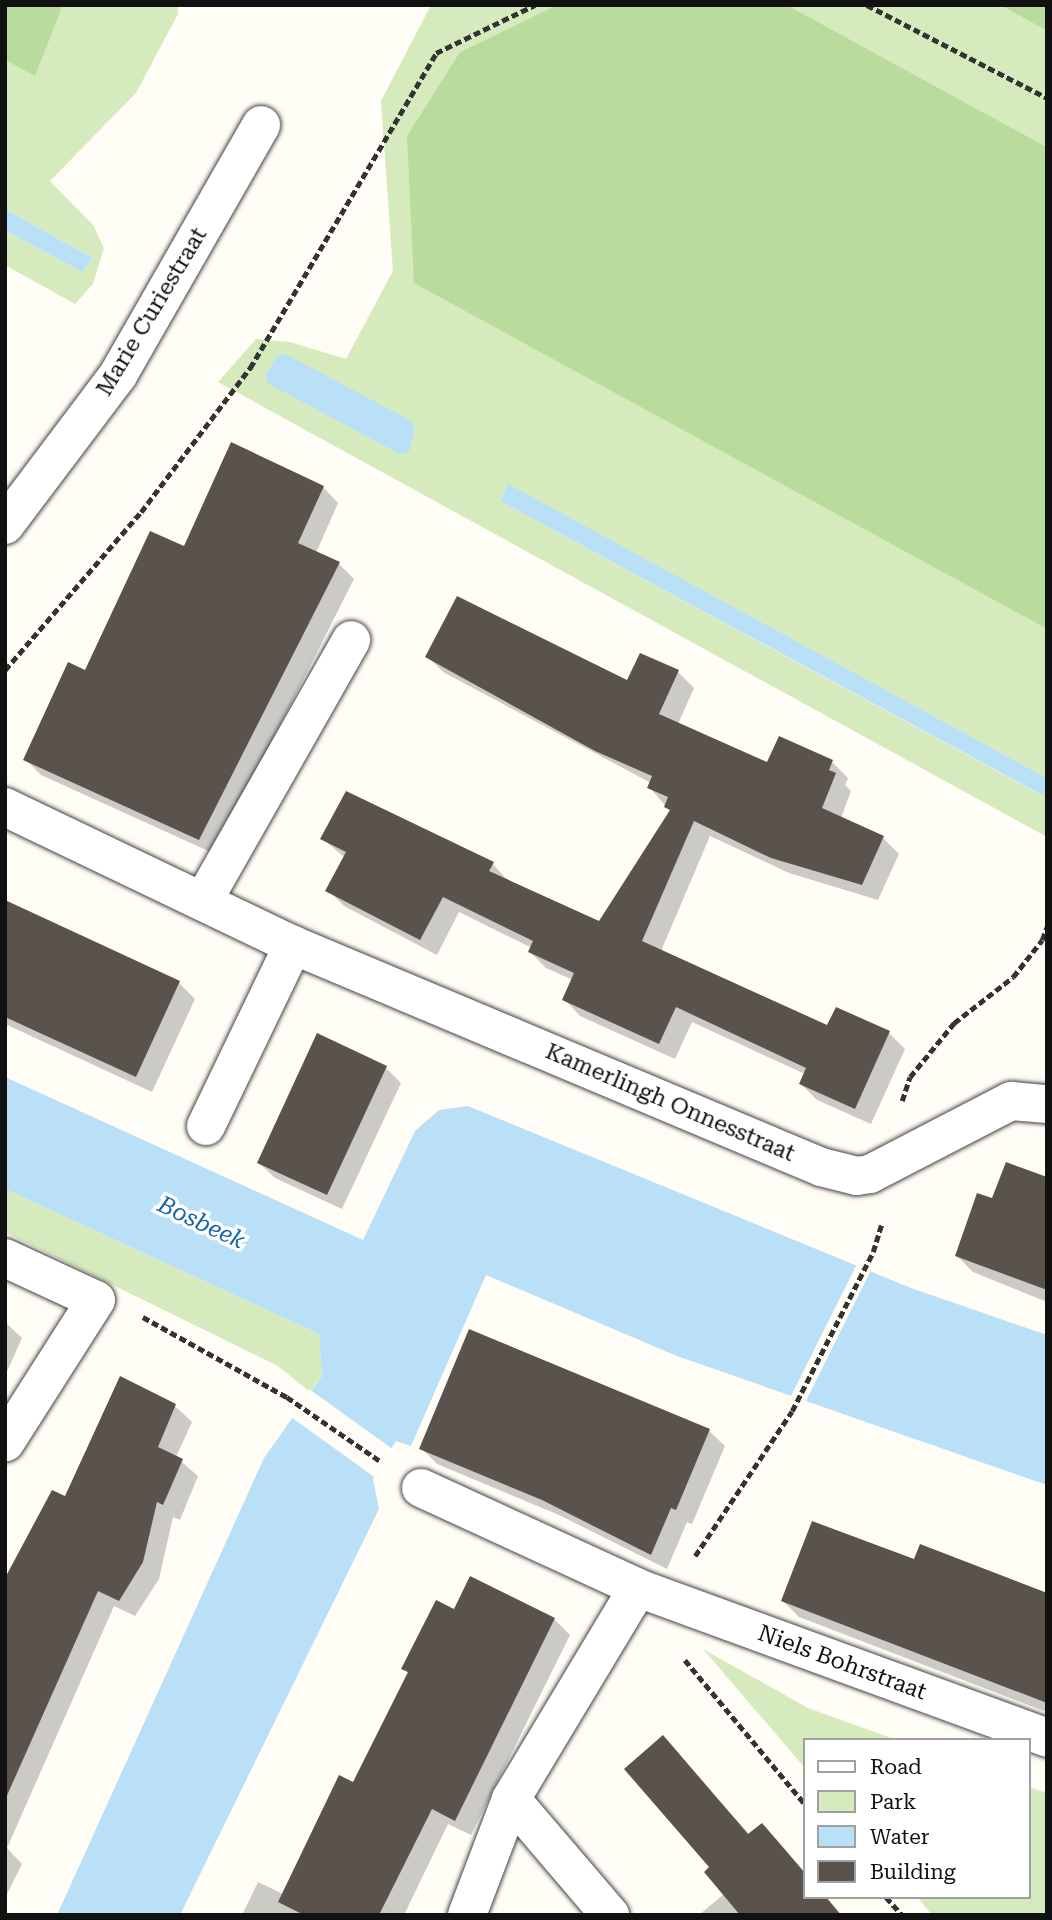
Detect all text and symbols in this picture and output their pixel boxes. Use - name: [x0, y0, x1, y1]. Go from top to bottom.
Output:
- street label: Marie Curiestraat: [91, 223, 213, 401]
- street label: Kamerlingh Onnesstraat: [541, 1038, 799, 1168]
- water label: Bosbeek: [153, 1190, 249, 1256]
- street label: Niels Bohrstraat: [754, 1620, 930, 1706]
- legend: [804, 1738, 1031, 1899]
- text: Road: [870, 1755, 922, 1779]
- text: Park: [870, 1790, 916, 1814]
- text: Water: [870, 1825, 929, 1849]
- text: Building: [870, 1860, 956, 1884]

